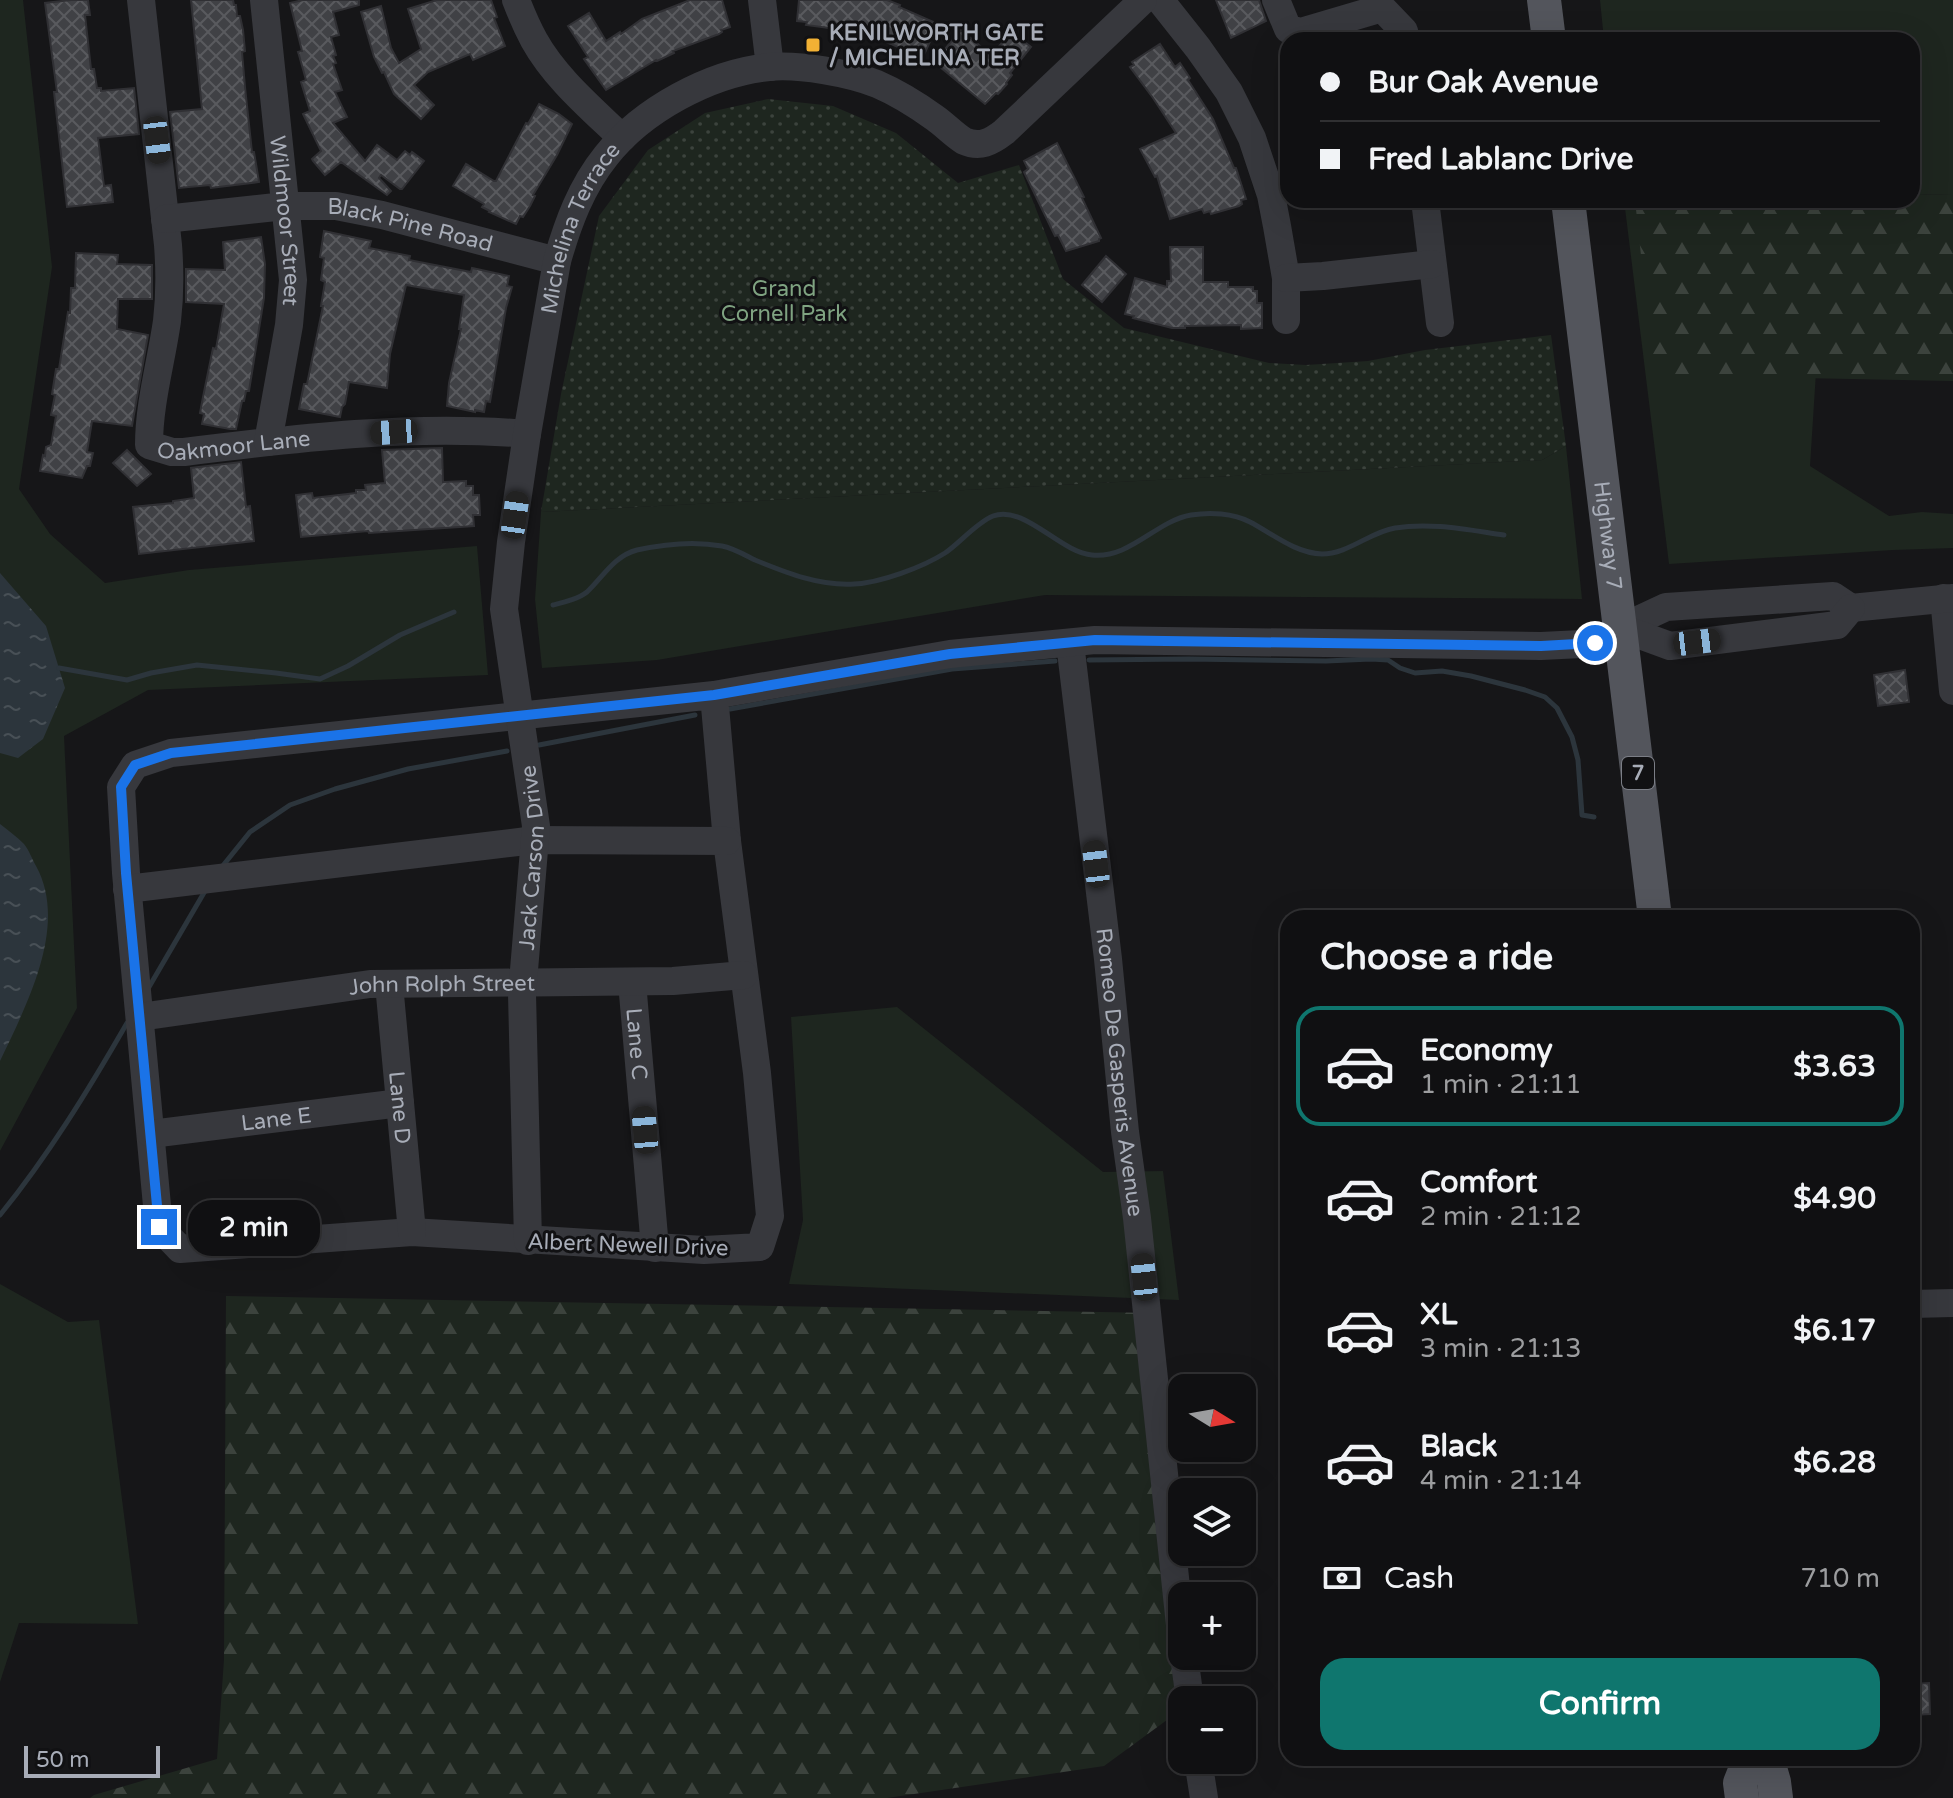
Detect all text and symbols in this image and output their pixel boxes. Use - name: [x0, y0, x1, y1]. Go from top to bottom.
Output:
- place label: KENILWORTH GATE / MICHELINA TER: [829, 20, 1044, 71]
- marker: KENILWORTH GATE / MICHELINA TER: [804, 36, 822, 54]
- text: Bur Oak Avenue: [1368, 64, 1599, 101]
- car: [142, 115, 172, 165]
- street label: Wildmoor Street: [264, 135, 305, 307]
- street label: Michelina Terrace: [536, 137, 626, 316]
- text: Fred Lablanc Drive: [1368, 141, 1634, 178]
- street label: Black Pine Road: [328, 194, 495, 258]
- park label: Grand Cornell Park: [721, 276, 847, 327]
- car: [369, 418, 419, 446]
- street label: Oakmoor Lane: [153, 426, 311, 466]
- street label: Highway 7: [1588, 480, 1627, 592]
- car: [500, 490, 530, 540]
- route start: [1577, 625, 1613, 661]
- car: [1672, 627, 1722, 657]
- road number: 7: [1622, 757, 1654, 789]
- street label: Jack Carson Drive: [514, 764, 550, 951]
- car: [1081, 839, 1111, 889]
- street label: Romeo De Gasperis Avenue: [1090, 926, 1149, 1218]
- text: Choose a ride: [1320, 936, 1553, 979]
- street label: John Rolph Street: [347, 970, 535, 1001]
- street label: Lane C: [620, 1007, 652, 1081]
- icon: car: [1324, 1030, 1396, 1102]
- text: Economy: [1420, 1032, 1553, 1069]
- text: $3.63: [1793, 1048, 1876, 1085]
- text: 1 min · 21:11: [1420, 1069, 1582, 1100]
- street label: Lane D: [383, 1070, 416, 1145]
- street label: Lane E: [239, 1102, 313, 1137]
- car: [631, 1105, 659, 1155]
- icon: car: [1324, 1162, 1396, 1234]
- text: Comfort: [1420, 1164, 1538, 1201]
- text: $4.90: [1793, 1180, 1876, 1217]
- callout: 2 min: [187, 1199, 319, 1255]
- text: 2 min · 21:12: [1420, 1201, 1582, 1232]
- route end: [141, 1209, 177, 1245]
- text: 2 min: [219, 1212, 289, 1243]
- street label: Albert Newell Drive: [527, 1229, 729, 1261]
- car: [1130, 1252, 1158, 1302]
- icon: car: [1324, 1294, 1396, 1366]
- text: XL: [1420, 1296, 1457, 1333]
- text: $6.17: [1793, 1312, 1876, 1349]
- text: 3 min · 21:13: [1420, 1333, 1582, 1364]
- north arrow: [1168, 1374, 1256, 1462]
- map controls: [1168, 1374, 1256, 1774]
- icon: car: [1324, 1426, 1396, 1498]
- text: Black: [1420, 1428, 1497, 1465]
- text: $6.28: [1793, 1444, 1876, 1481]
- text: 4 min · 21:14: [1420, 1465, 1582, 1496]
- button: layers: [1168, 1478, 1256, 1566]
- icon: cash: [1320, 1556, 1364, 1600]
- text: Cash: [1384, 1560, 1454, 1597]
- text: 710 m: [1800, 1563, 1880, 1594]
- button: +: [1168, 1582, 1256, 1670]
- button: Confirm: [1320, 1658, 1880, 1750]
- button: −: [1168, 1686, 1256, 1774]
- scale bar: [24, 1742, 160, 1778]
- text: 50 m: [36, 1747, 90, 1773]

